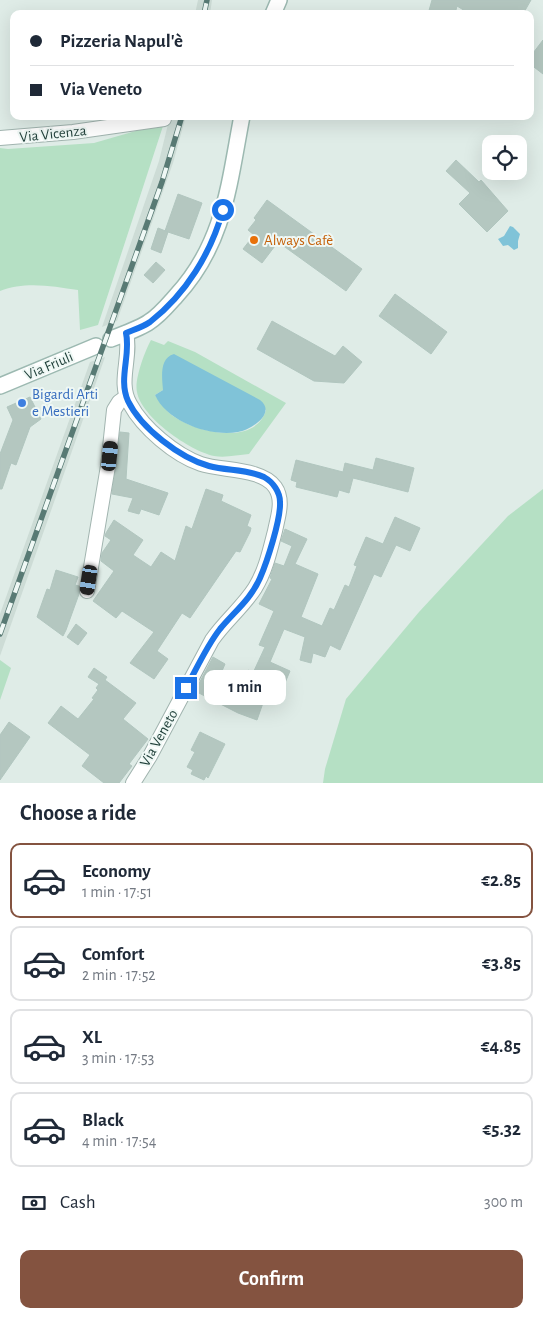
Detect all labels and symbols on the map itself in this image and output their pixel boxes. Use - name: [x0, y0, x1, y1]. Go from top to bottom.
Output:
- street label: Via Vicenza: [19, 123, 87, 145]
- route start: [212, 199, 234, 221]
- place label: Always Cafè: [264, 233, 333, 248]
- marker: Always Cafè: [248, 234, 260, 246]
- street label: Via Friuli: [23, 349, 75, 383]
- place label: Bigardi Arti e Mestieri: [32, 387, 98, 419]
- marker: Bigardi Arti e Mestieri: [16, 397, 28, 409]
- car: [100, 440, 119, 472]
- car: [79, 564, 98, 596]
- callout: 1 min: [204, 670, 286, 706]
- route end: [175, 677, 197, 699]
- street label: Via Veneto: [137, 707, 181, 769]

